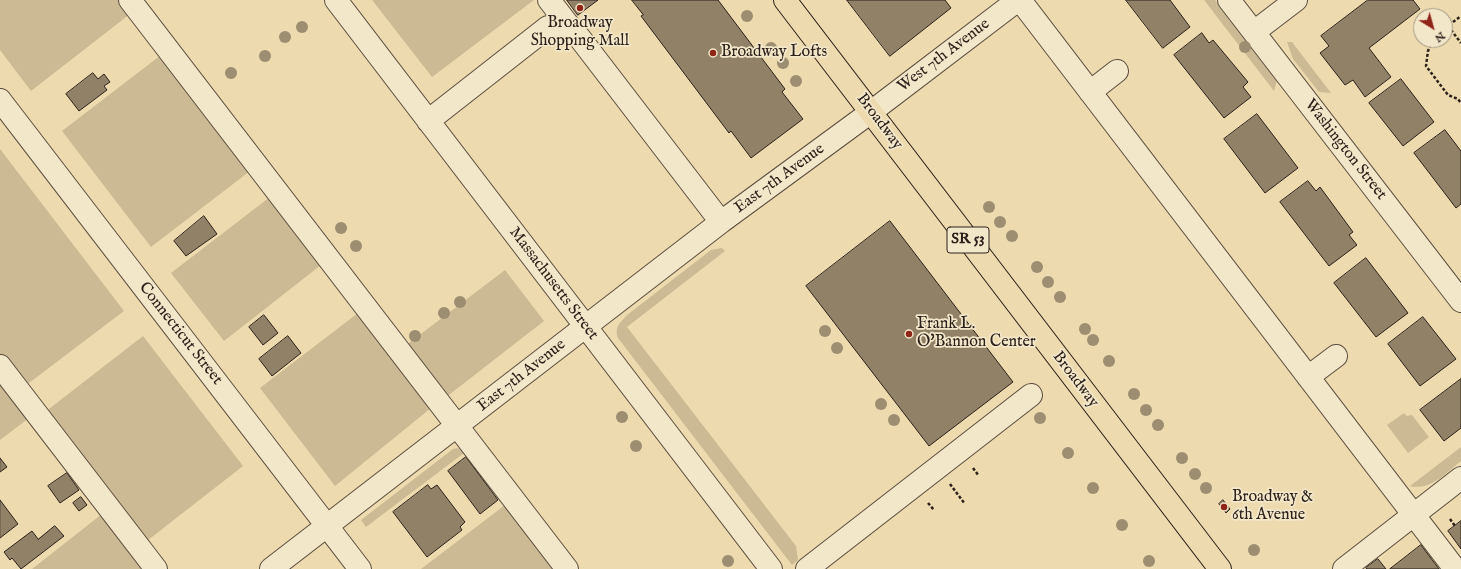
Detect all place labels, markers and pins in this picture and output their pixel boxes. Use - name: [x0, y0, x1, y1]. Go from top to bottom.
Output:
- marker: Broadway Shopping Mall: [575, 3, 585, 13]
- place label: Broadway Shopping Mall: [531, 14, 629, 52]
- place label: Broadway Lofts: [721, 43, 827, 63]
- marker: Broadway Lofts: [708, 48, 718, 58]
- place label: Frank L. O'Bannon Center: [917, 315, 1036, 353]
- marker: Frank L. O'Bannon Center: [904, 329, 914, 339]
- place label: Broadway & 6th Avenue: [1232, 488, 1313, 526]
- marker: Broadway & 6th Avenue: [1219, 502, 1229, 512]

